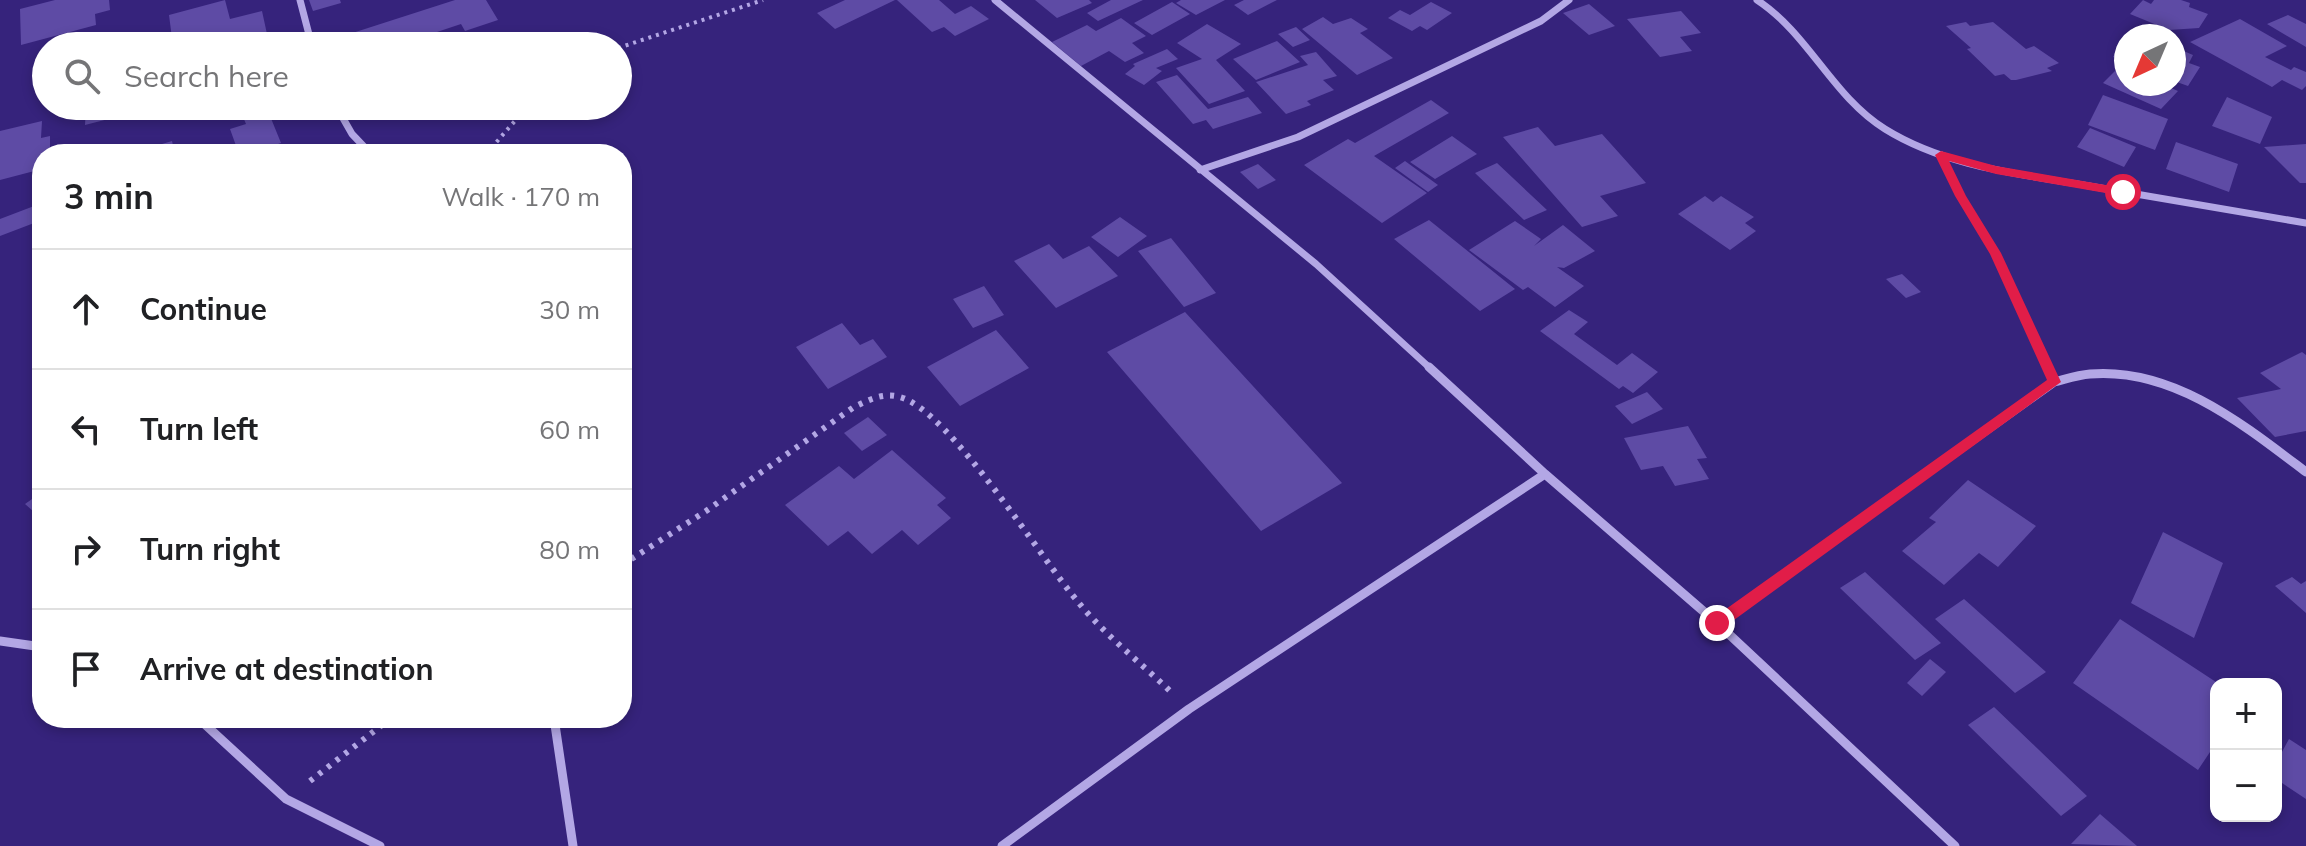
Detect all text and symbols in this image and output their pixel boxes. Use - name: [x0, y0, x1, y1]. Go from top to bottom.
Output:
- north arrow: [2114, 24, 2186, 96]
- search box: [32, 32, 632, 120]
- icon: search: [60, 54, 104, 98]
- text: Search here: [124, 57, 289, 95]
- route start: [2105, 174, 2141, 210]
- text: 3 min: [64, 175, 154, 218]
- text: Walk · 170 m: [441, 180, 600, 213]
- icon: ahead: [64, 287, 108, 331]
- text: Continue: [140, 290, 267, 328]
- text: 30 m: [539, 293, 600, 326]
- icon: left: [64, 407, 108, 451]
- text: Turn left: [140, 410, 258, 448]
- text: 60 m: [539, 413, 600, 446]
- icon: right: [64, 527, 108, 571]
- text: Turn right: [140, 530, 280, 568]
- text: 80 m: [539, 533, 600, 566]
- route end: [1699, 605, 1735, 641]
- icon: arrive: [64, 647, 108, 691]
- text: Arrive at destination: [140, 650, 434, 688]
- map controls: [2210, 678, 2282, 822]
- button: +: [2210, 678, 2282, 750]
- button: −: [2210, 750, 2282, 822]

